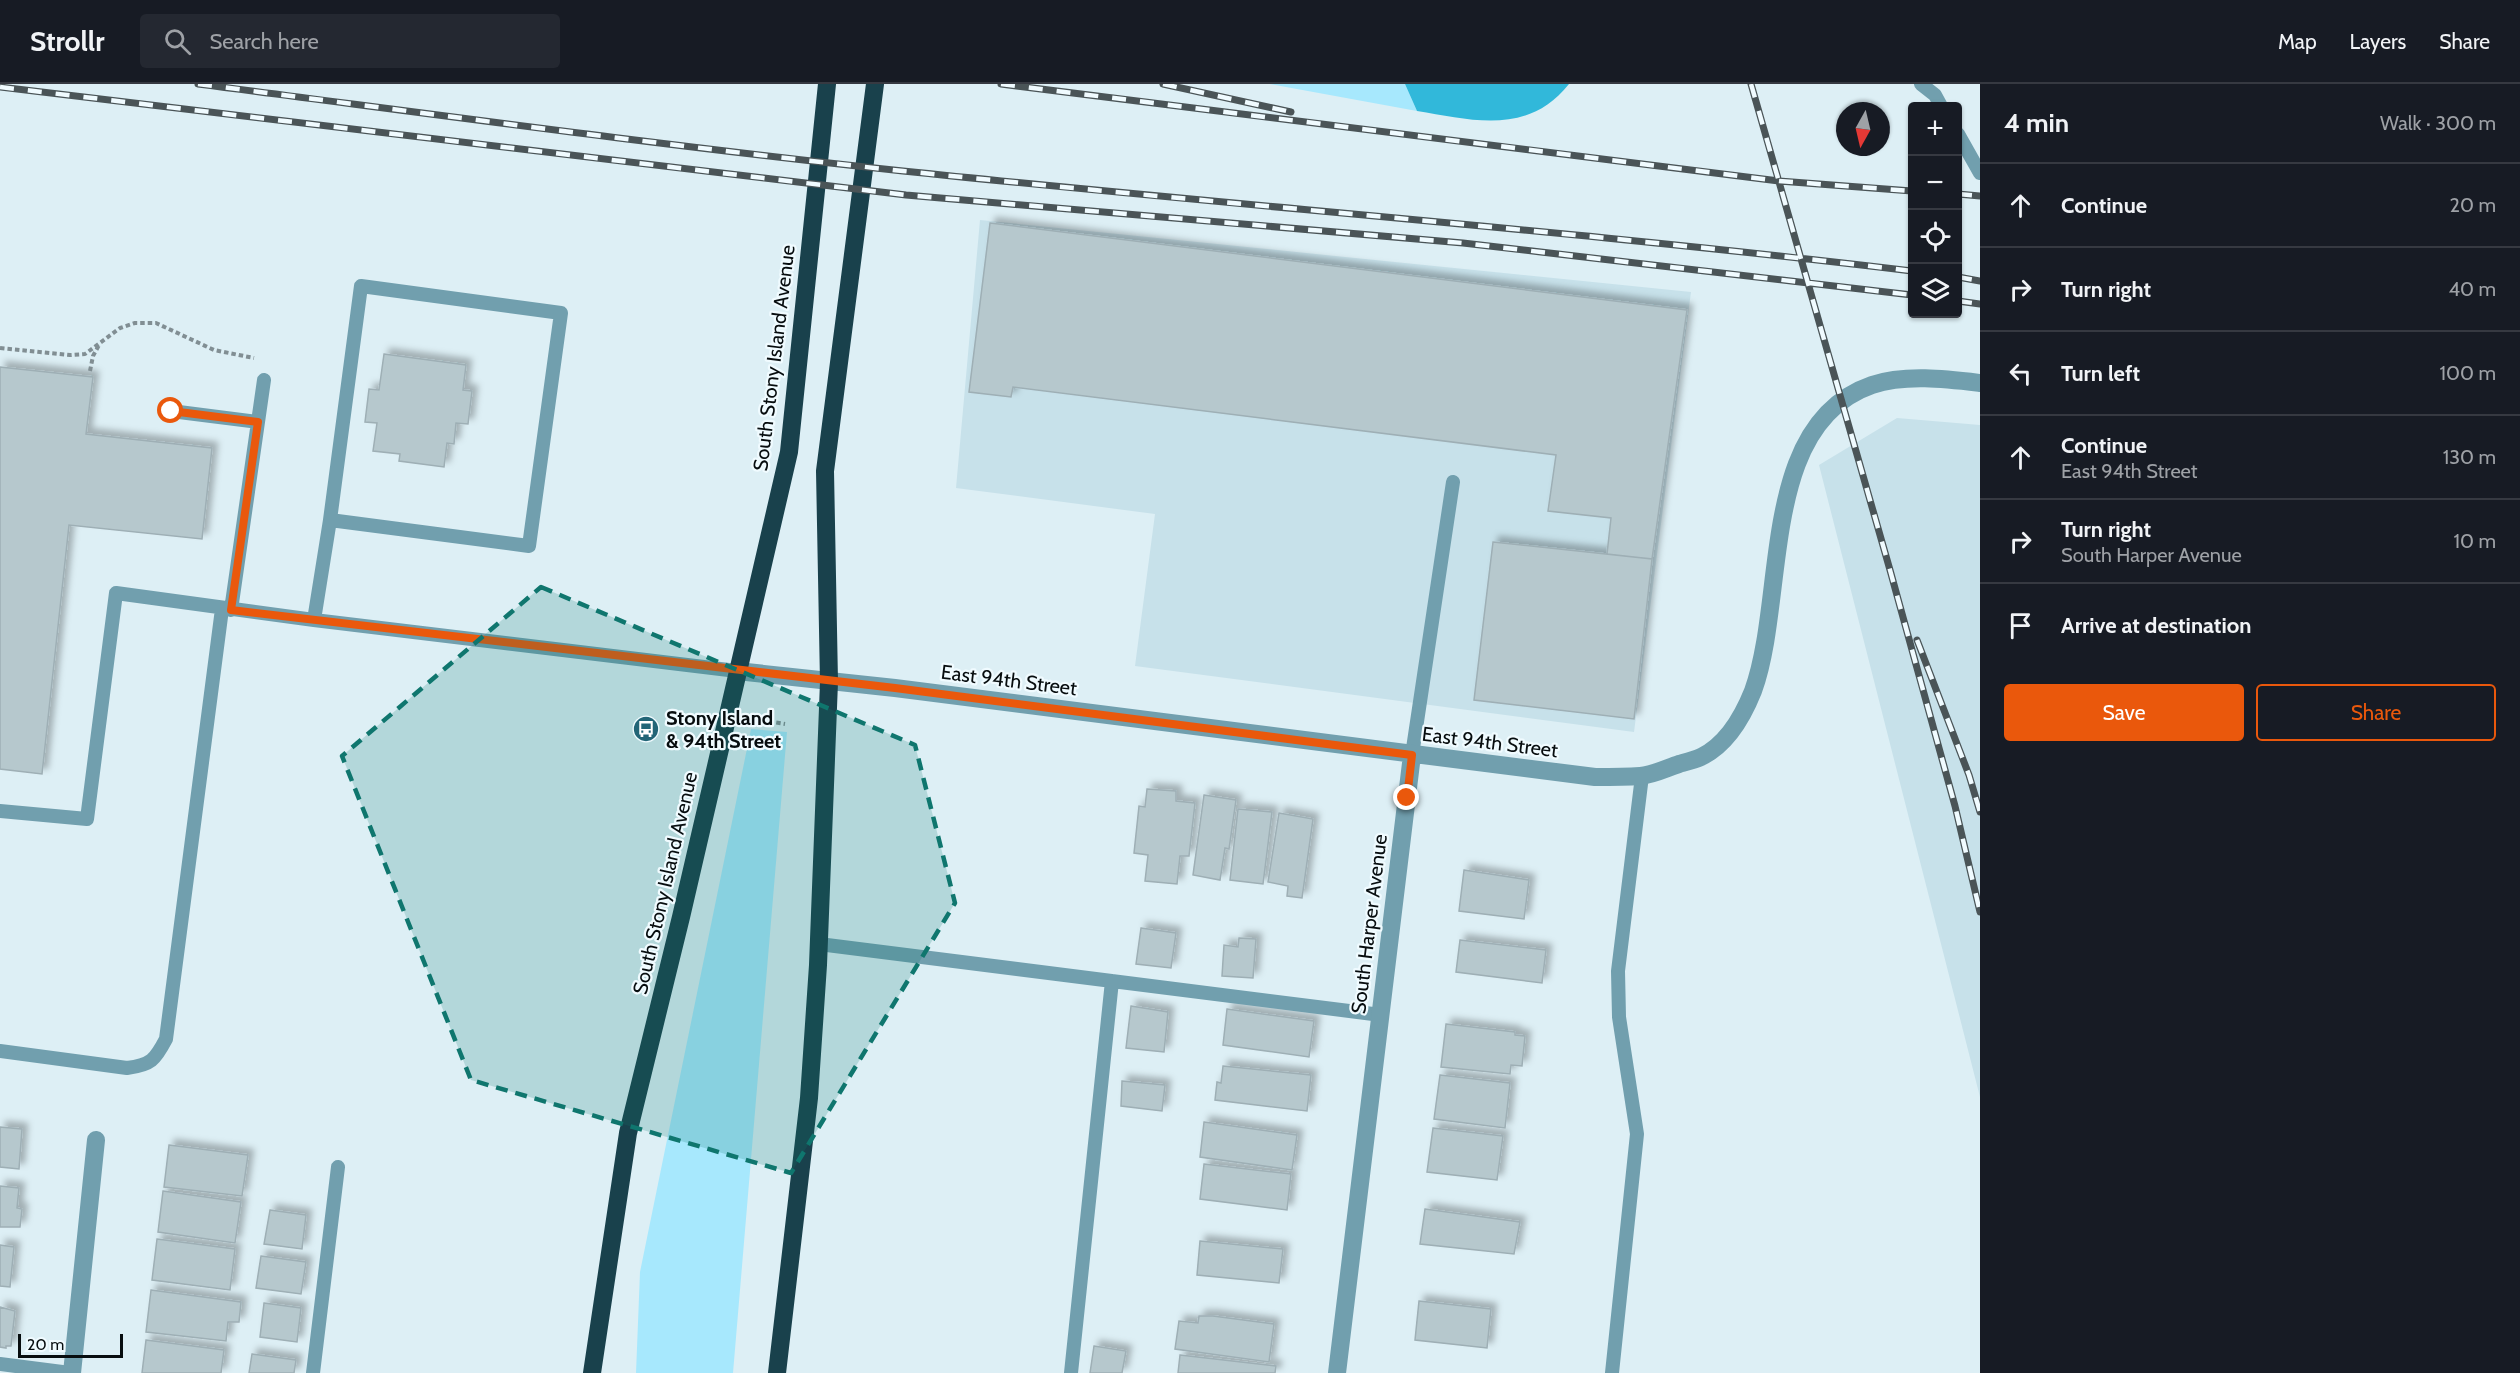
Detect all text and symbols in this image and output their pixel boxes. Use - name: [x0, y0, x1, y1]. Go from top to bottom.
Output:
- search box: [140, 14, 560, 68]
- text: Strollr: [30, 24, 104, 58]
- icon: search: [161, 25, 194, 58]
- text: Search here: [209, 28, 319, 55]
- text: Map: [2278, 29, 2317, 54]
- text: Layers: [2350, 29, 2406, 54]
- text: Share: [2439, 29, 2490, 54]
- north arrow: [1836, 102, 1890, 156]
- map controls: [1908, 102, 1962, 318]
- button: +: [1908, 102, 1962, 156]
- text: 4 min: [2004, 107, 2069, 139]
- text: Walk · 300 m: [2380, 111, 2496, 135]
- button: −: [1908, 156, 1962, 210]
- icon: ahead: [2004, 189, 2037, 222]
- text: Continue: [2061, 192, 2147, 219]
- text: 20 m: [2450, 193, 2496, 217]
- button: locate: [1908, 210, 1962, 264]
- street label: South Stony Island Avenue: [748, 244, 800, 472]
- button: layers: [1908, 264, 1962, 318]
- icon: right: [2004, 273, 2037, 306]
- text: Turn right: [2061, 276, 2151, 303]
- text: 40 m: [2448, 277, 2496, 301]
- icon: left: [2004, 357, 2037, 390]
- text: Turn left: [2061, 360, 2140, 387]
- text: 100 m: [2440, 361, 2496, 385]
- route start: [157, 397, 183, 423]
- text: Continue: [2061, 432, 2147, 459]
- icon: ahead: [2004, 441, 2037, 474]
- text: 130 m: [2443, 445, 2496, 469]
- text: East 94th Street: [2061, 459, 2198, 483]
- text: Turn right: [2061, 516, 2151, 543]
- icon: right: [2004, 525, 2037, 558]
- text: 10 m: [2453, 529, 2496, 553]
- text: South Harper Avenue: [2061, 543, 2242, 567]
- icon: arrive: [2004, 609, 2037, 642]
- text: Arrive at destination: [2061, 612, 2251, 639]
- street label: East 94th Street: [940, 660, 1079, 700]
- button: Save: [2004, 684, 2244, 741]
- button: Share: [2256, 684, 2496, 741]
- place label: Stony Island & 94th Street: [666, 706, 781, 753]
- bus stop icon: Stony Island & 94th Street: [631, 714, 661, 744]
- street label: East 94th Street: [1421, 722, 1560, 762]
- street label: South Stony Island Avenue: [628, 769, 702, 997]
- route end: [1393, 784, 1419, 810]
- street label: South Harper Avenue: [1346, 833, 1392, 1015]
- scale bar: [18, 1331, 123, 1358]
- text: 20 m: [27, 1335, 64, 1354]

